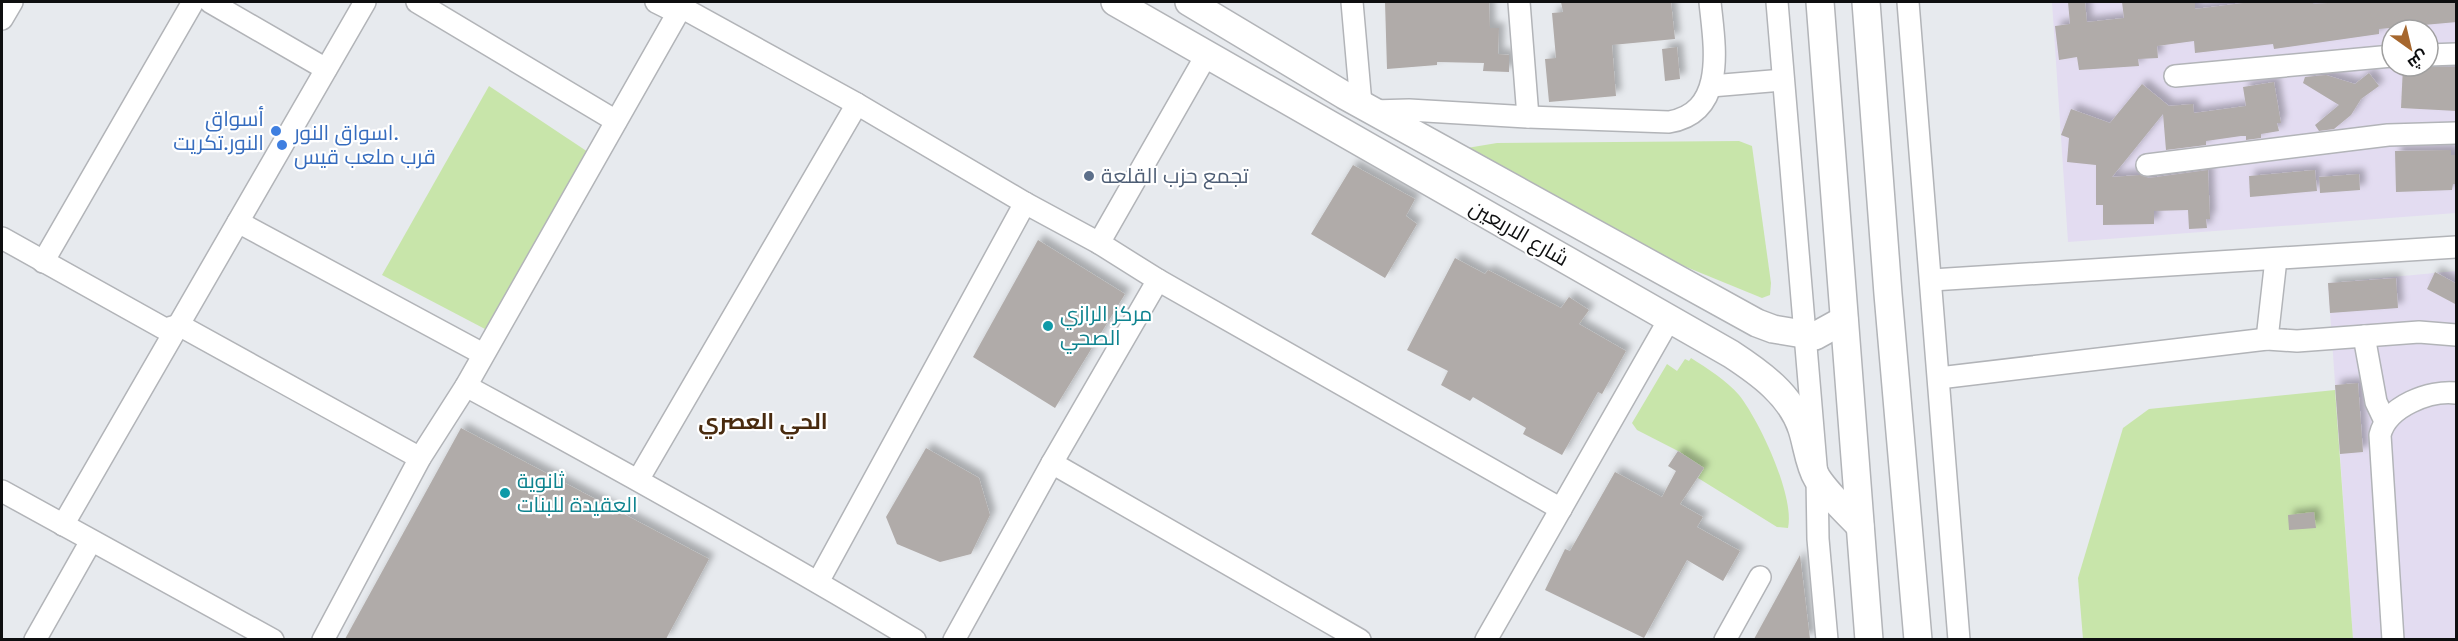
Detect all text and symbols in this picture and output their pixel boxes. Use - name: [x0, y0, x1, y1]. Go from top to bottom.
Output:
- north arrow: [2380, 18, 2440, 78]
- text: ش: [2404, 46, 2432, 74]
- place label: أسواق النور.تكريت: [173, 106, 264, 155]
- place label: اسواق النور. قرب ملعب قيس: [293, 121, 436, 170]
- marker: أسواق النور.تكريت: [269, 124, 283, 138]
- marker: اسواق النور. قرب ملعب قيس: [275, 138, 289, 152]
- place label: تجمع حزب القلعة: [1101, 164, 1249, 190]
- marker: تجمع حزب القلعة: [1082, 169, 1096, 183]
- street label: شارع الاربعين: [1464, 195, 1573, 273]
- place label: مركز الرازي الصحي: [1060, 302, 1152, 354]
- marker: مركز الرازي الصحي: [1041, 319, 1055, 333]
- district label: الحي العصري: [698, 409, 828, 439]
- place label: ثانوية العقيدة للبنات: [517, 469, 638, 517]
- marker: ثانوية العقيدة للبنات: [498, 486, 512, 500]

